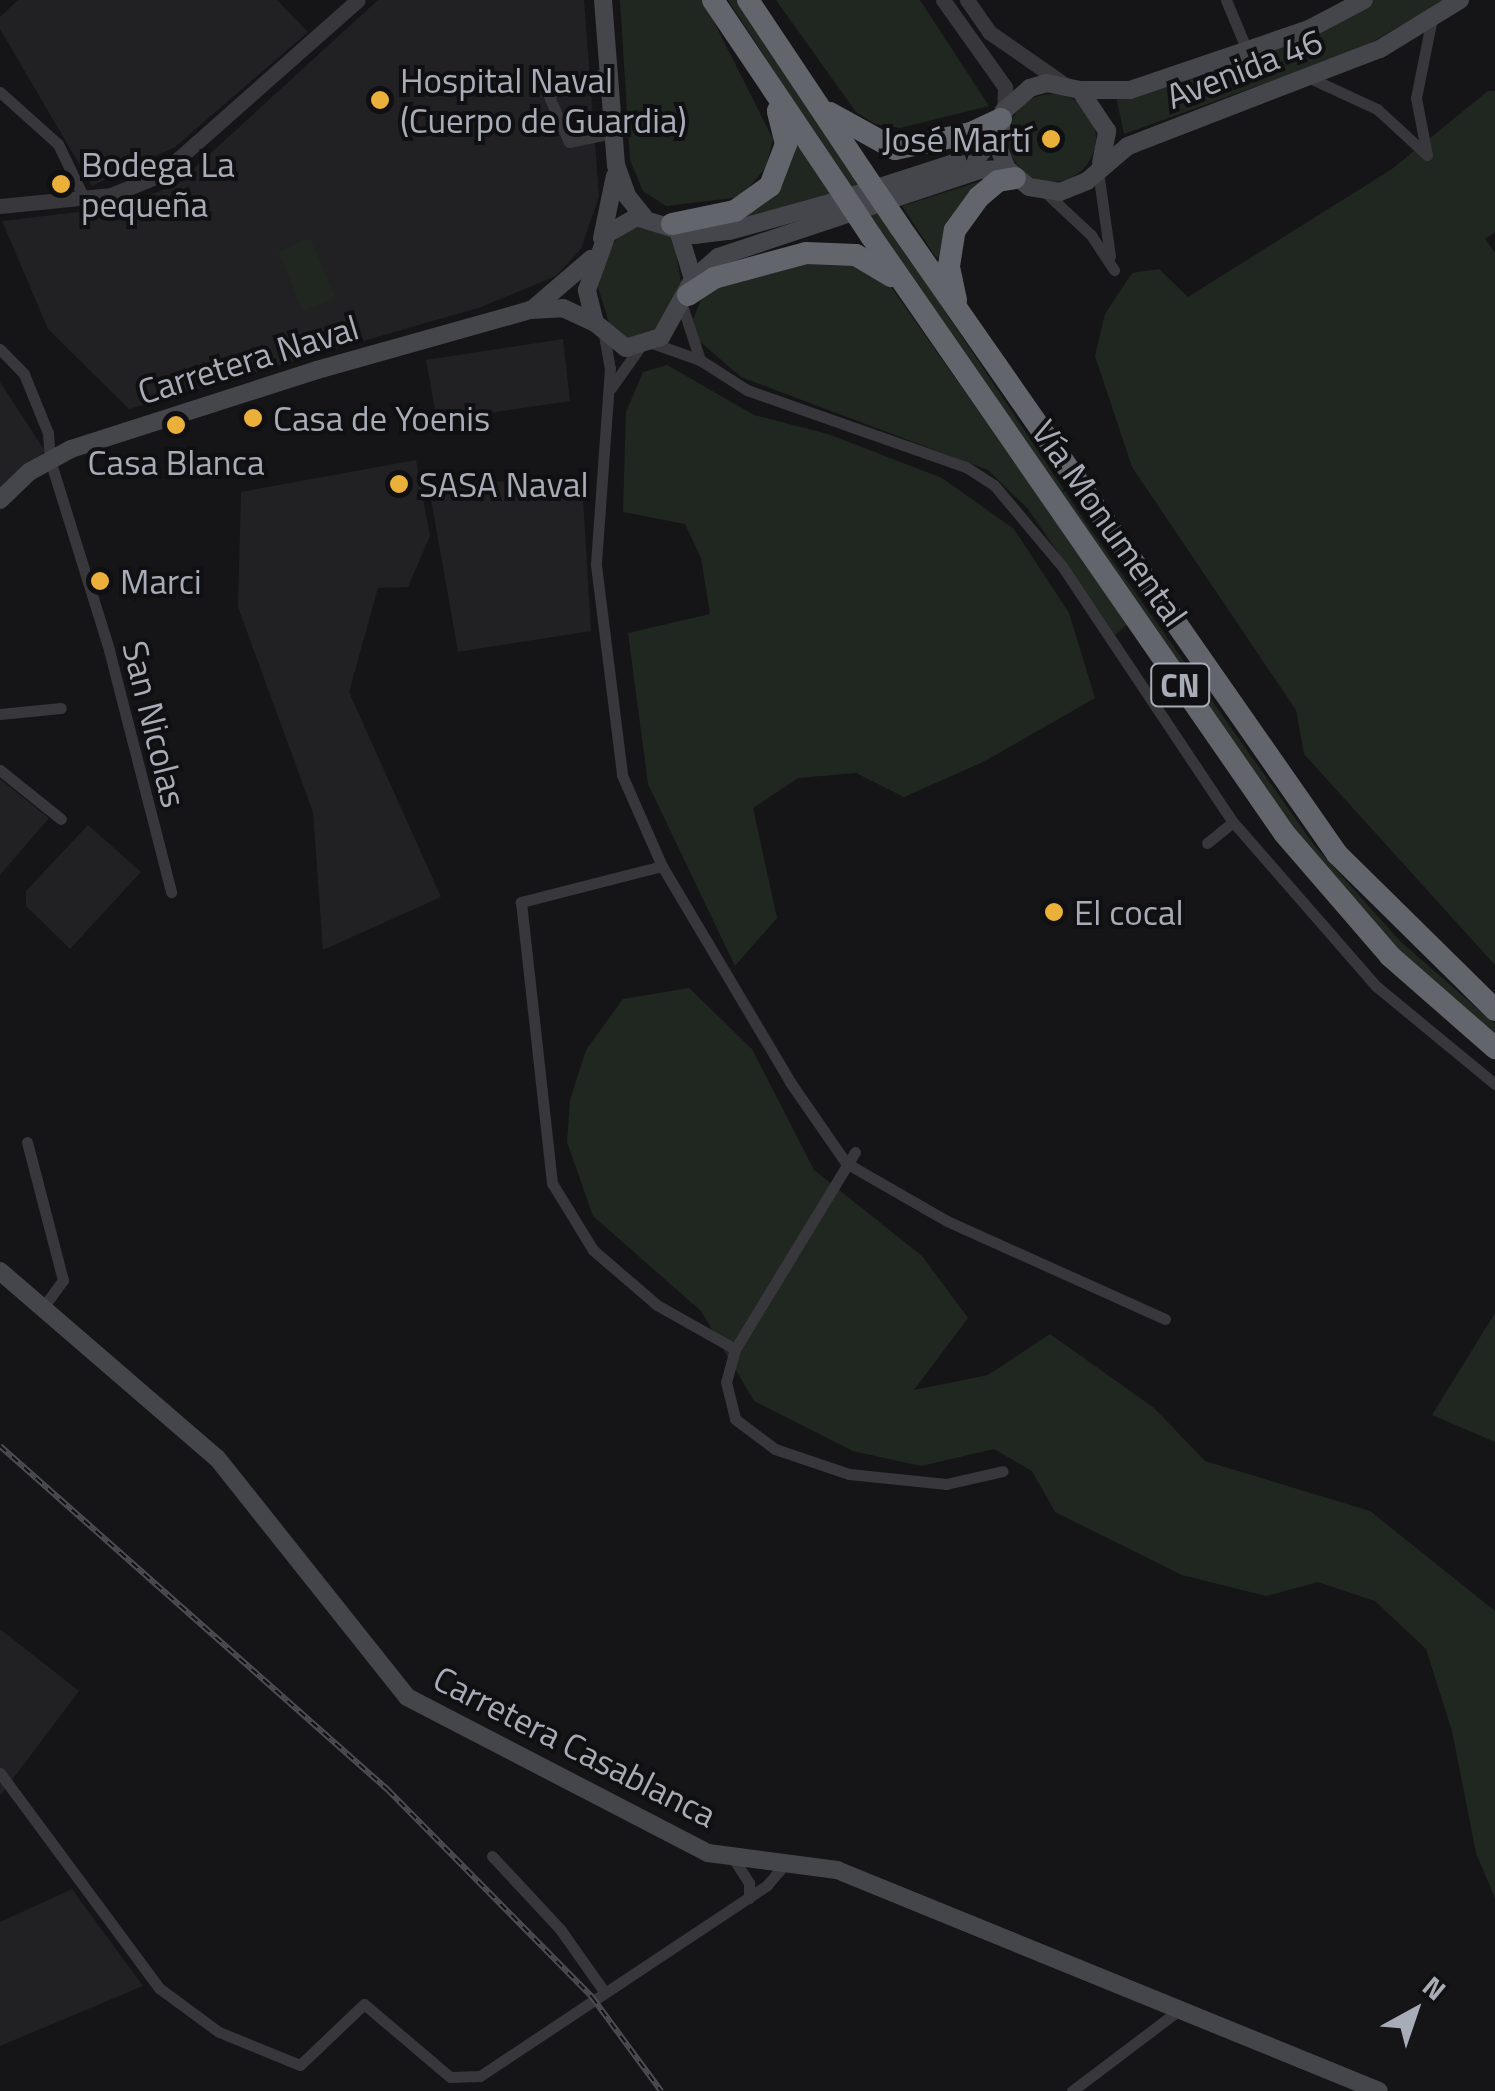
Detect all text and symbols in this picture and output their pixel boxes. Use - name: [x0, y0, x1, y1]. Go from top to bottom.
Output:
- street label: Avenida 46: [1160, 19, 1328, 117]
- place label: Hospital Naval (Cuerpo de Guardia): [400, 59, 687, 141]
- marker: Hospital Naval (Cuerpo de Guardia): [369, 89, 391, 111]
- place label: José Martí: [882, 118, 1031, 160]
- marker: José Martí: [1040, 128, 1062, 150]
- place label: Bodega La pequeña: [81, 143, 235, 225]
- marker: Bodega La pequeña: [50, 173, 72, 195]
- street label: Carretera Naval: [133, 306, 363, 412]
- place label: Casa de Yoenis: [273, 397, 490, 439]
- marker: Casa de Yoenis: [242, 407, 264, 429]
- street label: Vía Monumental: [1023, 412, 1197, 634]
- marker: Casa Blanca: [165, 414, 187, 436]
- place label: Casa Blanca: [88, 441, 264, 483]
- place label: SASA Naval: [419, 463, 589, 505]
- marker: SASA Naval: [388, 473, 410, 495]
- place label: Marci: [120, 560, 202, 602]
- marker: Marci: [89, 570, 111, 592]
- street label: San Nicolas: [114, 637, 196, 811]
- road number: CN: [1150, 658, 1210, 712]
- place label: El cocal: [1074, 891, 1184, 933]
- marker: El cocal: [1043, 901, 1065, 923]
- street label: Carretera Casablanca: [427, 1657, 723, 1835]
- north arrow: [1365, 1961, 1465, 2061]
- text: N: [1413, 1965, 1456, 2010]

